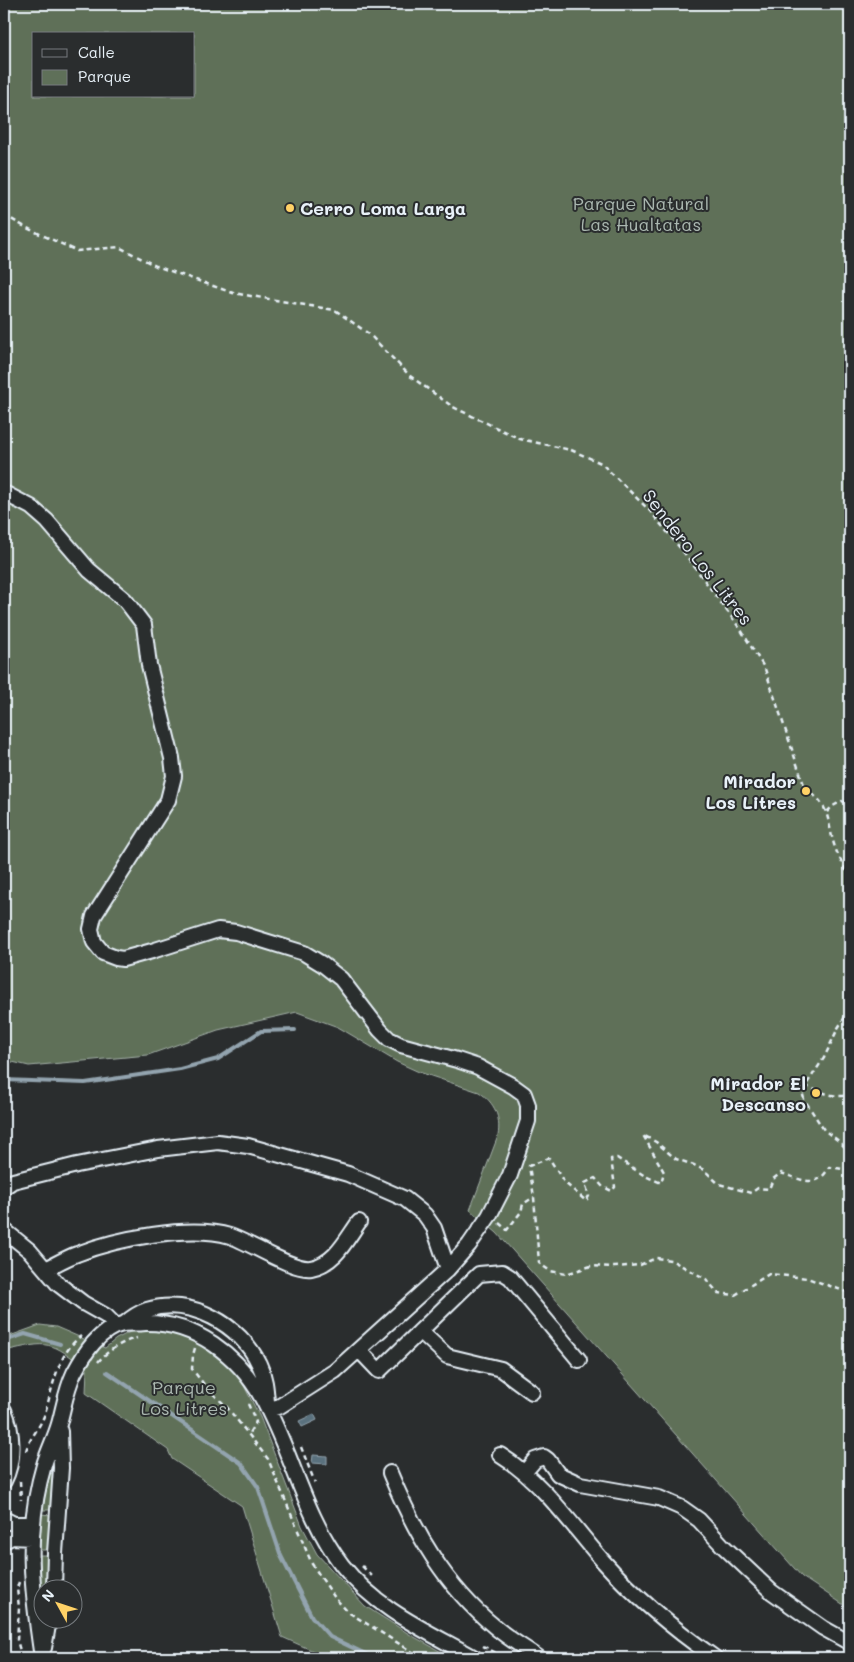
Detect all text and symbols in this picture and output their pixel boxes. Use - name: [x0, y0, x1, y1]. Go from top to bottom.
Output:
- legend: [32, 32, 195, 98]
- text: Calle: [78, 42, 115, 62]
- text: Parque: [78, 66, 131, 86]
- park label: Parque Natural Las Hualtatas: [573, 191, 709, 236]
- place label: Cerro Loma Larga: [300, 196, 466, 220]
- marker: Cerro Loma Larga: [284, 202, 296, 214]
- street label: Sendero Los Litres: [638, 484, 758, 630]
- place label: Mirador Los Litres: [705, 769, 796, 814]
- marker: Mirador Los Litres: [800, 785, 812, 797]
- place label: Mirador El Descanso: [710, 1071, 806, 1116]
- marker: Mirador El Descanso: [810, 1087, 822, 1099]
- park label: Parque Los Litres: [141, 1375, 227, 1420]
- north arrow: [32, 1580, 82, 1630]
- text: N: [37, 1585, 58, 1606]

